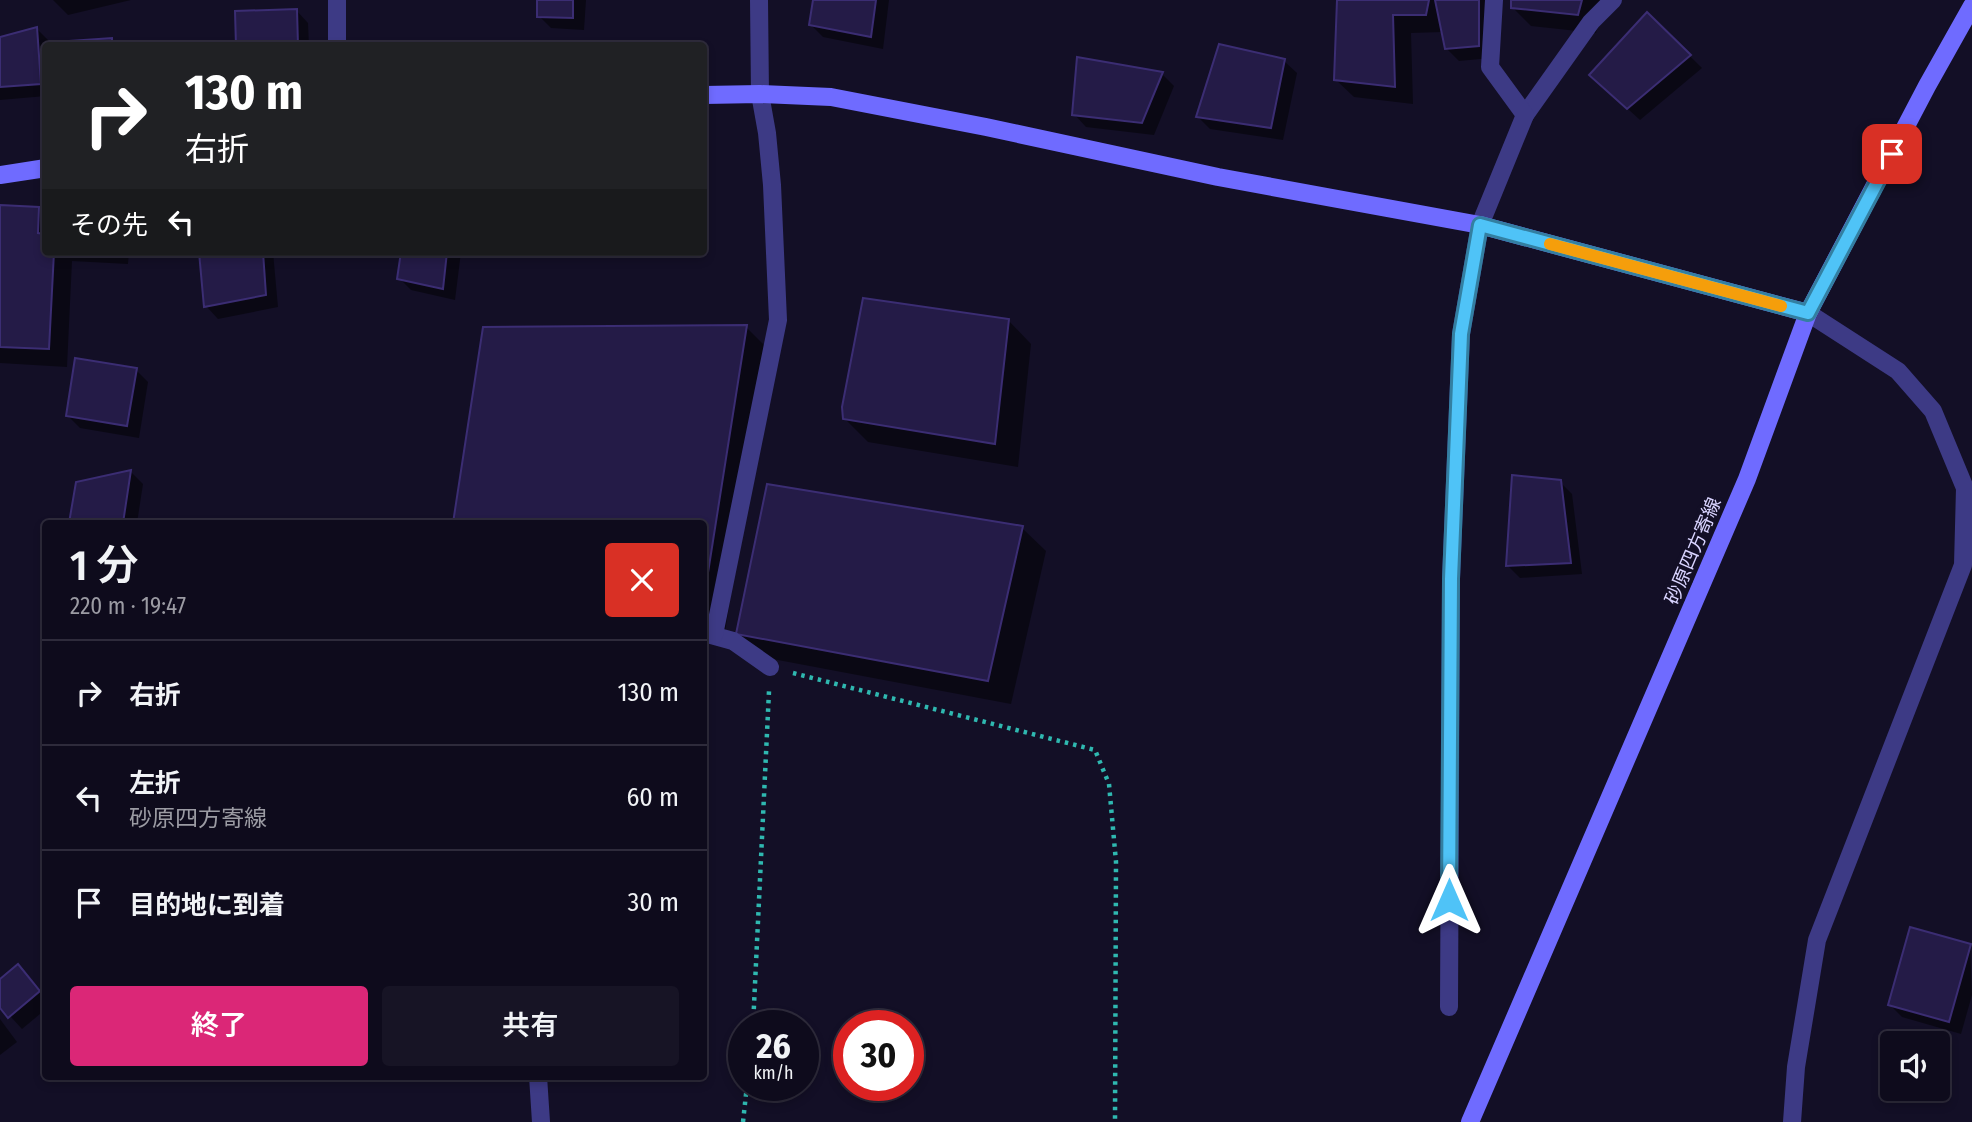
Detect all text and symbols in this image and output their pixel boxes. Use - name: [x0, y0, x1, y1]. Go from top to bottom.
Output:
- text: 130 m: [185, 63, 303, 122]
- icon: right: [70, 70, 161, 161]
- pin: [1862, 124, 1922, 184]
- text: 右折: [185, 130, 249, 168]
- icon: arrive: [1873, 135, 1911, 173]
- icon: left: [162, 203, 200, 241]
- text: その先: [70, 210, 148, 241]
- street label: 砂原四方寄線: [1660, 494, 1726, 608]
- text: 1 分: [70, 541, 139, 591]
- button: close: [605, 543, 679, 617]
- text: 220 m · 19:47: [70, 592, 186, 620]
- icon: right: [70, 674, 108, 712]
- text: 130 m: [617, 677, 679, 708]
- text: 右折: [129, 680, 181, 711]
- text: 左折: [129, 768, 181, 799]
- icon: left: [70, 779, 108, 817]
- text: 60 m: [626, 782, 679, 813]
- text: 砂原四方寄線: [129, 804, 267, 832]
- position arrow: [1412, 863, 1486, 937]
- icon: arrive: [70, 884, 108, 922]
- text: 30 m: [628, 887, 679, 918]
- text: 目的地に到着: [129, 890, 285, 921]
- button: 終了: [70, 986, 368, 1066]
- button: 共有: [382, 986, 679, 1066]
- speed limit sign: 30: [833, 1010, 924, 1101]
- text: 26: [756, 1025, 791, 1067]
- map controls: [1880, 1031, 1950, 1101]
- button: sound: [1880, 1031, 1950, 1101]
- text: km/h: [753, 1062, 794, 1084]

